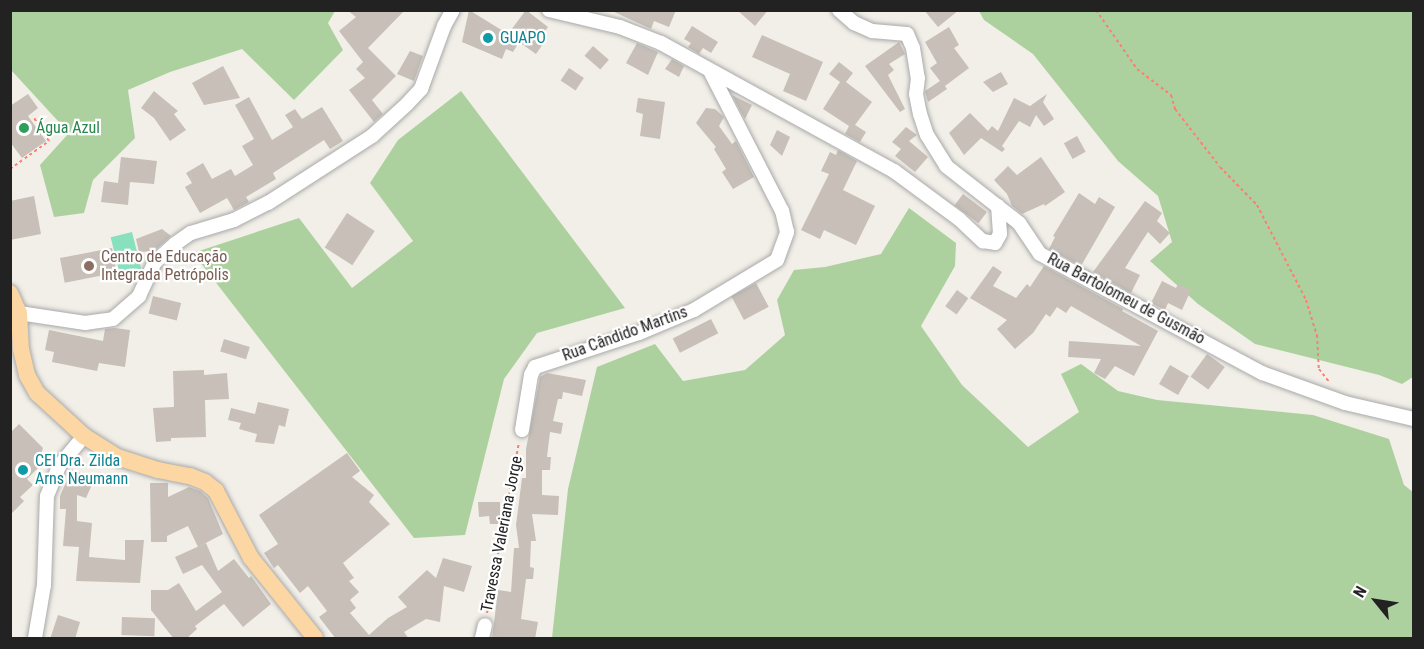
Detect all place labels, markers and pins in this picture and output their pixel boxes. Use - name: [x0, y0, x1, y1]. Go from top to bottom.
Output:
- place label: GUAPO: [500, 28, 546, 48]
- marker: GUAPO: [481, 31, 495, 45]
- place label: Água Azul: [36, 118, 100, 138]
- marker: Água Azul: [17, 121, 31, 135]
- place label: Centro de Educação Integrada Petrópolis: [101, 247, 229, 285]
- marker: Centro de Educação Integrada Petrópolis: [82, 259, 96, 273]
- place label: CEI Dra. Zilda Arns Neumann: [35, 451, 128, 489]
- marker: CEI Dra. Zilda Arns Neumann: [16, 463, 30, 477]

